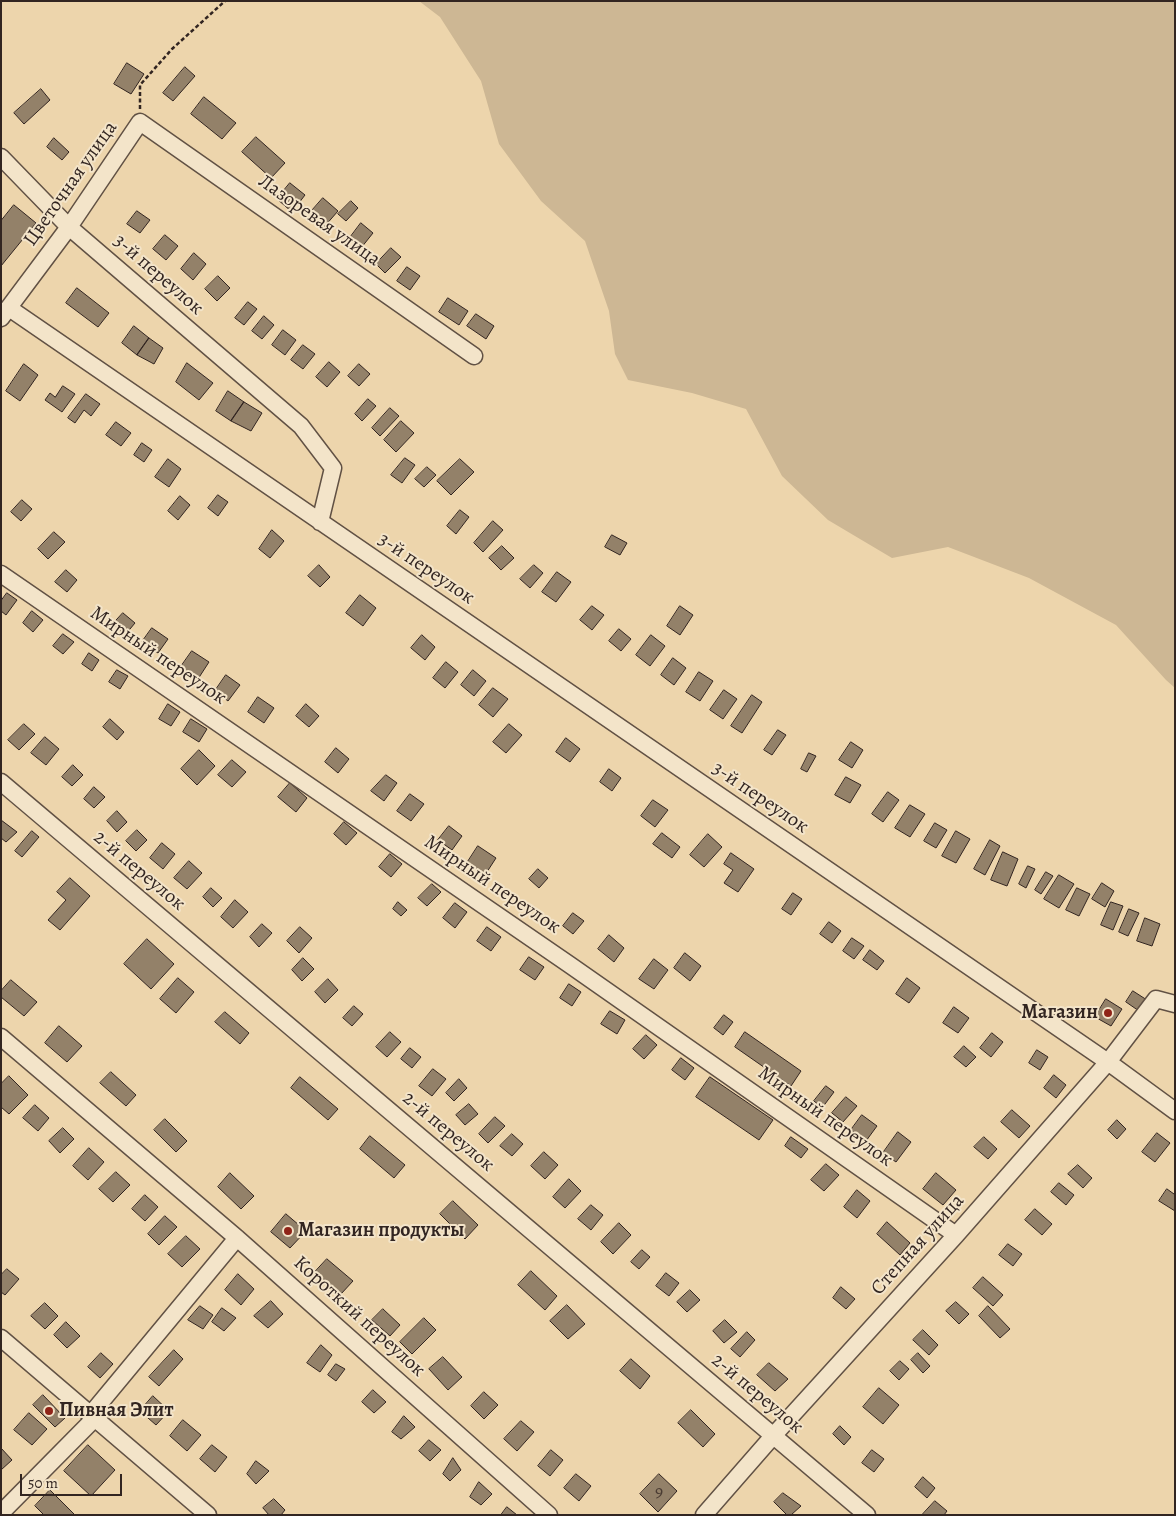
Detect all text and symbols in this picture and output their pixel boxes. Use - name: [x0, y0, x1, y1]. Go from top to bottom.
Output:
- street label: Цветочная улица: [19, 117, 123, 251]
- street label: Лазоревая улица: [253, 170, 385, 272]
- street label: 3-й переулок: [108, 229, 208, 321]
- street label: 3-й переулок: [373, 528, 479, 610]
- street label: Мирный переулок: [85, 602, 231, 710]
- street label: 3-й переулок: [707, 757, 813, 839]
- street label: 2-й переулок: [88, 826, 190, 916]
- street label: Мирный переулок: [419, 831, 565, 939]
- place label: Магазин: [1021, 1001, 1098, 1025]
- marker: Магазин: [1102, 1007, 1114, 1019]
- street label: Мирный переулок: [753, 1061, 897, 1173]
- street label: 2-й переулок: [397, 1087, 499, 1177]
- street label: Степная улица: [866, 1190, 970, 1300]
- place label: Магазин продукты: [298, 1219, 464, 1243]
- marker: Магазин продукты: [282, 1225, 294, 1237]
- street label: Короткий переулок: [288, 1251, 430, 1383]
- street label: 2-й переулок: [706, 1349, 808, 1439]
- place label: Пивная Элит: [59, 1399, 174, 1423]
- marker: Пивная Элит: [43, 1405, 55, 1417]
- scale bar: [22, 1464, 125, 1496]
- text: 50 m: [28, 1473, 58, 1493]
- house number: 9: [655, 1482, 663, 1504]

